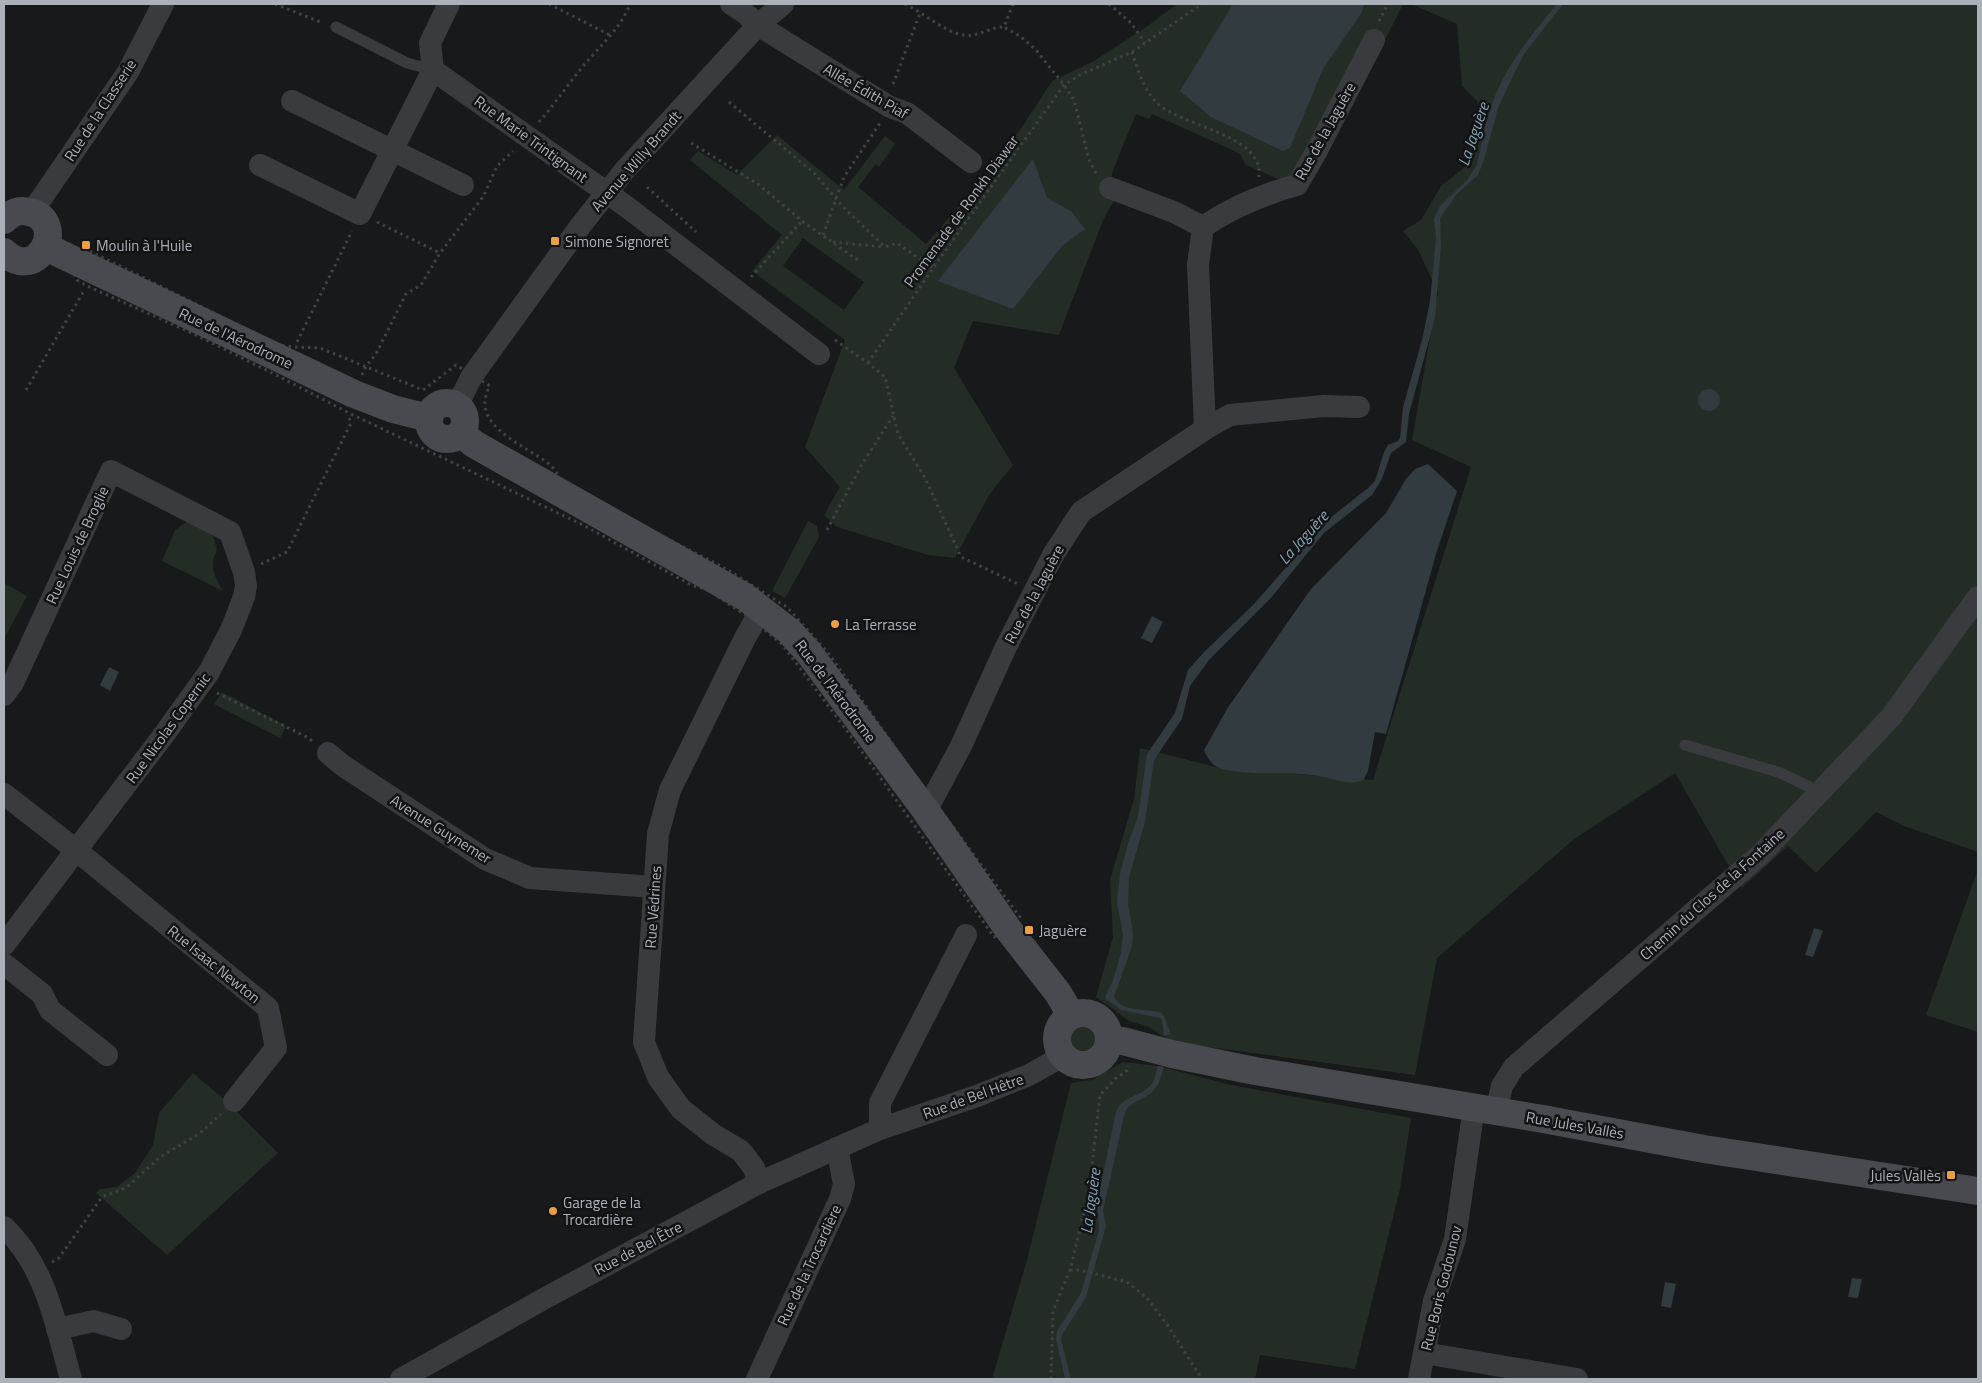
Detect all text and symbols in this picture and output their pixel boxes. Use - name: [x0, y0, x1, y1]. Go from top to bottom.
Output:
- street label: Rue de la Classerie: [58, 54, 142, 166]
- street label: Allée Édith Piaf: [819, 57, 913, 125]
- street label: Rue de la Jaguère: [1289, 78, 1361, 184]
- street label: Rue Marie Trintignant: [469, 90, 593, 189]
- water label: La Jaguère: [1451, 98, 1496, 169]
- street label: Avenue Willy Brandt: [586, 105, 687, 217]
- street label: Promenade de Ronkh Diawar: [898, 130, 1024, 292]
- place label: Simone Signoret: [565, 230, 669, 253]
- place label: Moulin à l'Huile: [96, 234, 192, 257]
- marker: Simone Signoret: [549, 235, 561, 247]
- marker: Moulin à l'Huile: [80, 239, 92, 251]
- street label: Rue de l'Aérodrome: [175, 302, 297, 374]
- street label: Rue Louis de Broglie: [40, 482, 114, 608]
- water label: La Jaguère: [1272, 503, 1335, 569]
- street label: Rue de la Jaguère: [998, 541, 1070, 647]
- place label: La Terrasse: [845, 613, 917, 636]
- marker: La Terrasse: [829, 618, 841, 630]
- street label: Rue de l'Aérodrome: [790, 635, 882, 747]
- street label: Rue Nicolas Copernic: [120, 668, 216, 788]
- street label: Avenue Guynemer: [386, 789, 496, 869]
- street label: Chemin du Clos de la Fontaine: [1634, 822, 1790, 966]
- street label: Rue Védrines: [639, 865, 667, 949]
- street label: Rue Isaac Newton: [163, 919, 265, 1009]
- place label: Jaguère: [1039, 919, 1087, 942]
- marker: Jaguère: [1023, 924, 1035, 936]
- street label: Rue de Bel Hêtre: [919, 1067, 1027, 1125]
- street label: Rue Jules Vallès: [1524, 1105, 1626, 1145]
- place label: Jules Vallès: [1870, 1164, 1941, 1187]
- water label: La Jaguère: [1074, 1165, 1107, 1235]
- marker: Jules Vallès: [1945, 1169, 1957, 1181]
- place label: Garage de la Trocardière: [563, 1191, 641, 1231]
- street label: Rue de la Trocardière: [771, 1201, 847, 1329]
- marker: Garage de la Trocardière: [547, 1205, 559, 1217]
- street label: Rue de Bel Être: [590, 1215, 686, 1281]
- street label: Rue Boris Godounov: [1414, 1223, 1468, 1353]

